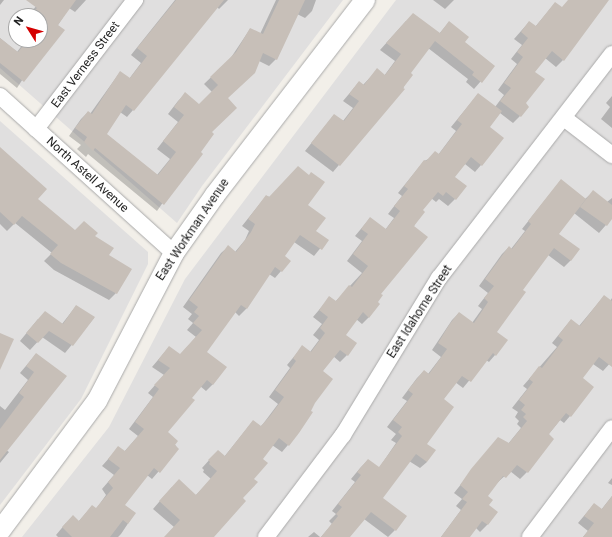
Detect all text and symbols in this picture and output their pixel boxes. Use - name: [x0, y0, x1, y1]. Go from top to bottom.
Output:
- north arrow: [8, 8, 48, 48]
- text: N: [11, 14, 26, 28]
- street label: East Verness Street: [49, 19, 123, 111]
- street label: North Astell Avenue: [43, 134, 131, 216]
- street label: East Workman Avenue: [154, 176, 232, 284]
- street label: East Idahome Street: [385, 263, 455, 361]

